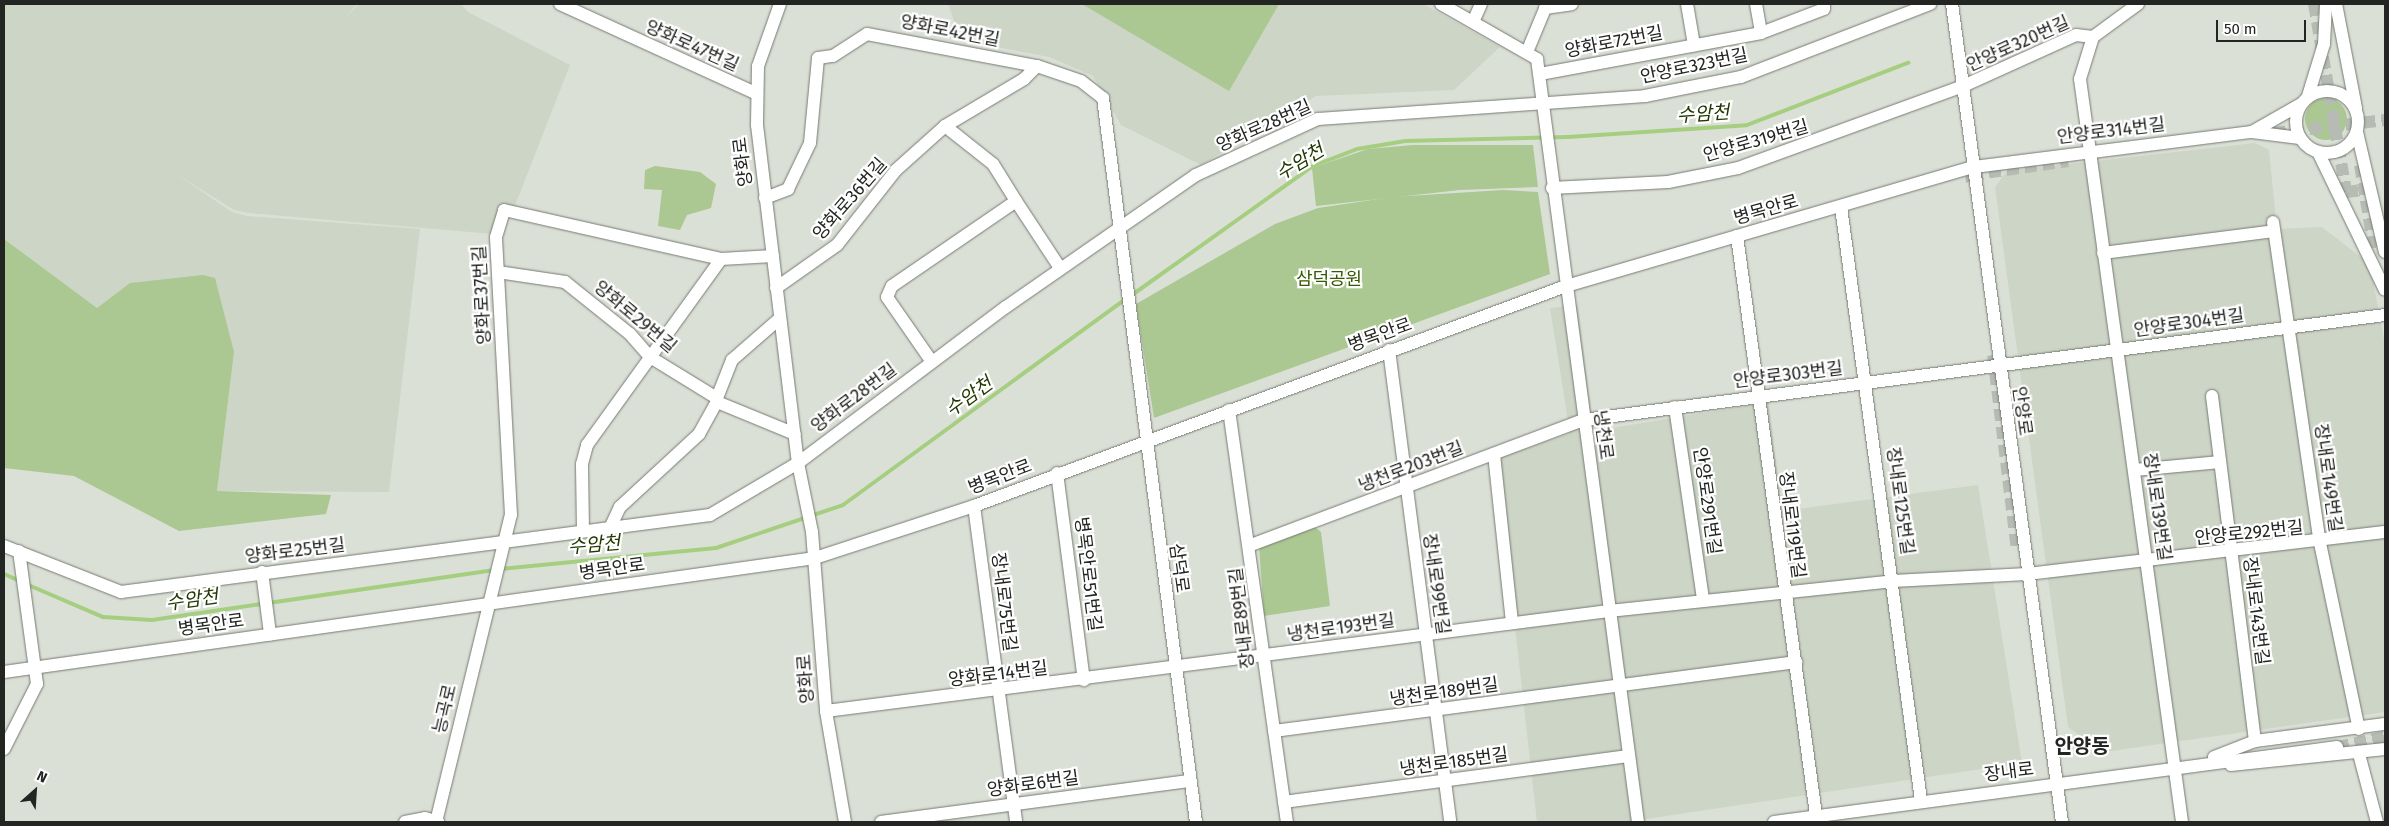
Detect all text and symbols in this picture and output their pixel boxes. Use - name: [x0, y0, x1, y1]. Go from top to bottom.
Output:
- scale bar: [2219, 10, 2309, 42]
- street label: 양화로42번길: [898, 11, 1002, 51]
- street label: 안양로320번길: [1963, 12, 2073, 76]
- street label: 양화로47번길: [642, 16, 742, 76]
- text: 50 m: [2224, 20, 2257, 38]
- street label: 양화로72번길: [1563, 22, 1665, 62]
- street label: 안양로323번길: [1638, 44, 1750, 88]
- street label: 양화로28번길: [1213, 95, 1315, 157]
- water label: 수암천: [1676, 101, 1730, 127]
- street label: 안양로314번길: [2056, 114, 2166, 148]
- street label: 안양로319번길: [1701, 116, 1811, 166]
- street label: 양화로: [729, 136, 757, 188]
- water label: 수암천: [1272, 139, 1328, 185]
- street label: 양화로36번길: [809, 154, 891, 244]
- street label: 병목안로: [1731, 190, 1801, 230]
- street label: 양화로37번길: [469, 245, 495, 345]
- park label: 삼덕공원: [1296, 268, 1362, 290]
- street label: 양화로29번길: [589, 276, 681, 358]
- street label: 안양로304번길: [2132, 305, 2246, 341]
- street label: 병목안로: [1345, 314, 1415, 356]
- street label: 안양로303번길: [1732, 358, 1844, 392]
- street label: 양화로28번길: [807, 359, 901, 437]
- water label: 수암천: [941, 372, 997, 422]
- street label: 안양로: [2008, 385, 2036, 437]
- street label: 냉천로: [1589, 409, 1617, 461]
- street label: 장내로149번길: [2310, 422, 2346, 534]
- street label: 냉천로203번길: [1356, 437, 1466, 497]
- street label: 안양로291번길: [1689, 446, 1725, 556]
- street label: 장내로125번길: [1882, 446, 1918, 556]
- street label: 장내로139번길: [2139, 452, 2175, 562]
- street label: 병목안로: [965, 455, 1035, 499]
- street label: 장내로119번길: [1775, 470, 1809, 580]
- street label: 병목안로51번길: [1070, 515, 1106, 633]
- street label: 안양로292번길: [2193, 517, 2305, 549]
- water label: 수암천: [567, 531, 621, 559]
- street label: 장내로99번길: [1418, 532, 1454, 636]
- street label: 양화로25번길: [244, 534, 346, 568]
- street label: 삼덕로: [1165, 542, 1193, 594]
- street label: 장내로75번길: [987, 551, 1021, 653]
- street label: 병목안로: [578, 554, 646, 584]
- street label: 장내로143번길: [2239, 556, 2273, 666]
- street label: 장내로89번길: [1225, 566, 1259, 670]
- water label: 수암천: [164, 585, 220, 615]
- street label: 병목안로: [177, 610, 245, 640]
- street label: 냉천로193번길: [1286, 610, 1396, 646]
- street label: 양화로: [793, 653, 819, 705]
- street label: 양화로14번길: [947, 657, 1049, 691]
- street label: 냉천로189번길: [1388, 674, 1500, 710]
- street label: 능곡로: [429, 682, 461, 736]
- district label: 안양동: [2054, 734, 2110, 758]
- street label: 냉천로185번길: [1398, 744, 1510, 780]
- street label: 장내로: [1983, 758, 2035, 786]
- north arrow: [10, 766, 60, 816]
- text: N: [34, 767, 50, 787]
- street label: 양화로6번길: [986, 767, 1080, 801]

